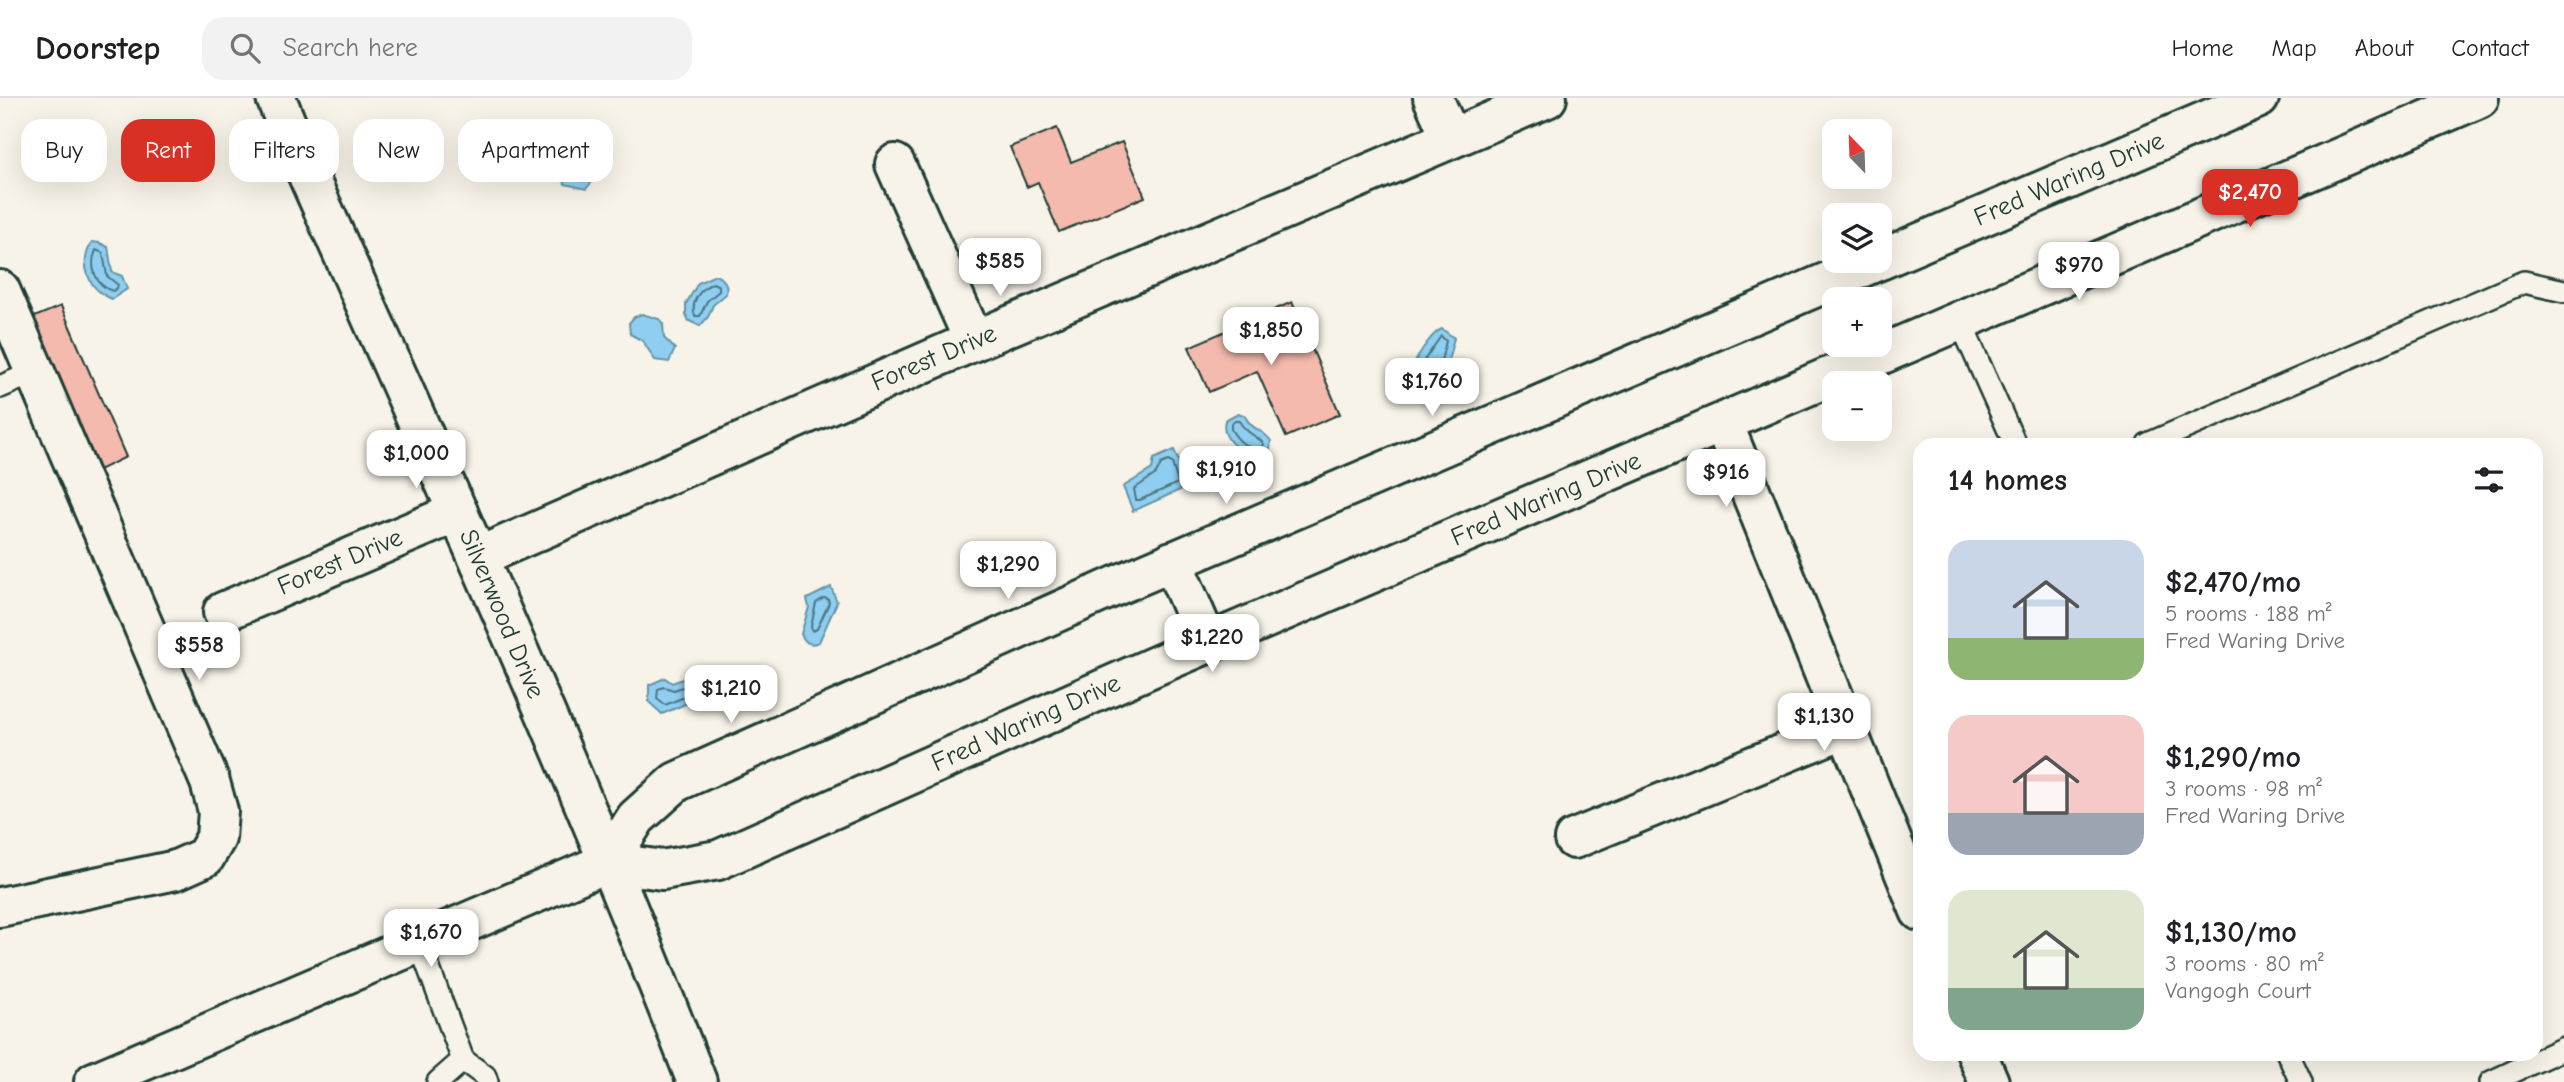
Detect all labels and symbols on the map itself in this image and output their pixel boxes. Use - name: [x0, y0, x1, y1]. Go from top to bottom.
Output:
- north arrow: [1822, 119, 1892, 189]
- street label: Fred Waring Drive: [1969, 125, 2169, 233]
- pin: $2,470: [2193, 170, 2307, 229]
- pin: $585: [959, 238, 1041, 298]
- pin: $970: [2038, 242, 2120, 302]
- pin: $1,850: [1214, 308, 1328, 367]
- street label: Forest Drive: [867, 318, 1001, 398]
- pin: $1,760: [1375, 358, 1489, 418]
- pin: $1,000: [359, 430, 473, 490]
- street label: Fred Waring Drive: [1446, 445, 1646, 553]
- pin: $1,910: [1169, 446, 1283, 506]
- pin: $916: [1685, 450, 1767, 509]
- street label: Forest Drive: [273, 522, 407, 602]
- street label: Silverwood Drive: [453, 525, 551, 703]
- pin: $1,290: [951, 542, 1065, 601]
- pin: $1,220: [1155, 614, 1269, 674]
- pin: $558: [158, 622, 240, 682]
- pin: $1,210: [674, 666, 788, 725]
- street label: Fred Waring Drive: [927, 668, 1125, 778]
- pin: $1,130: [1767, 694, 1881, 753]
- pin: $1,670: [374, 910, 488, 969]

